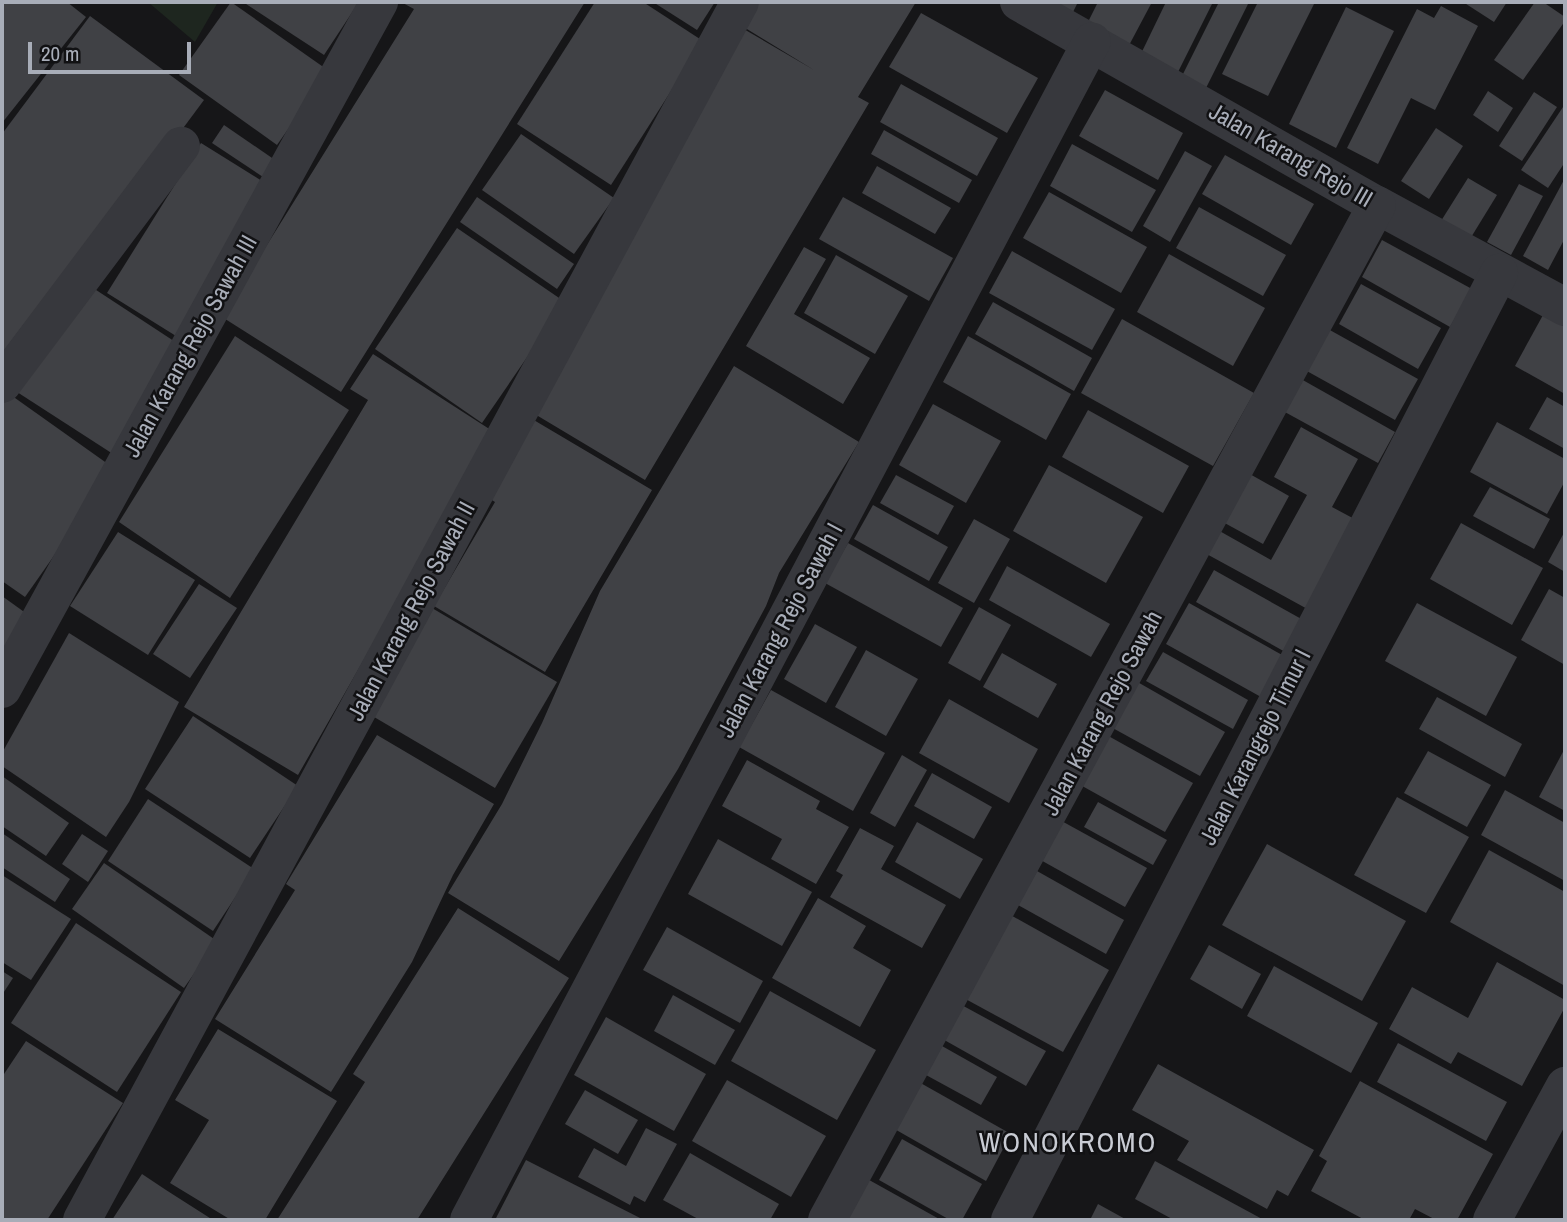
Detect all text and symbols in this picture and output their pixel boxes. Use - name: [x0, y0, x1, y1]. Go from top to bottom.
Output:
- scale bar: [32, 28, 194, 72]
- text: 20 m: [41, 39, 79, 68]
- street label: Jalan Karang Rejo III: [1204, 97, 1378, 213]
- street label: Jalan Karang Rejo Sawah III: [117, 230, 263, 462]
- street label: Jalan Karang Rejo Sawah II: [341, 497, 481, 725]
- street label: Jalan Karang Rejo Sawah I: [711, 518, 849, 742]
- street label: Jalan Karang Rejo Sawah: [1036, 606, 1168, 820]
- street label: Jalan Karangrejo Timur I: [1193, 644, 1317, 850]
- district label: WONOKROMO: [980, 1125, 1156, 1159]

